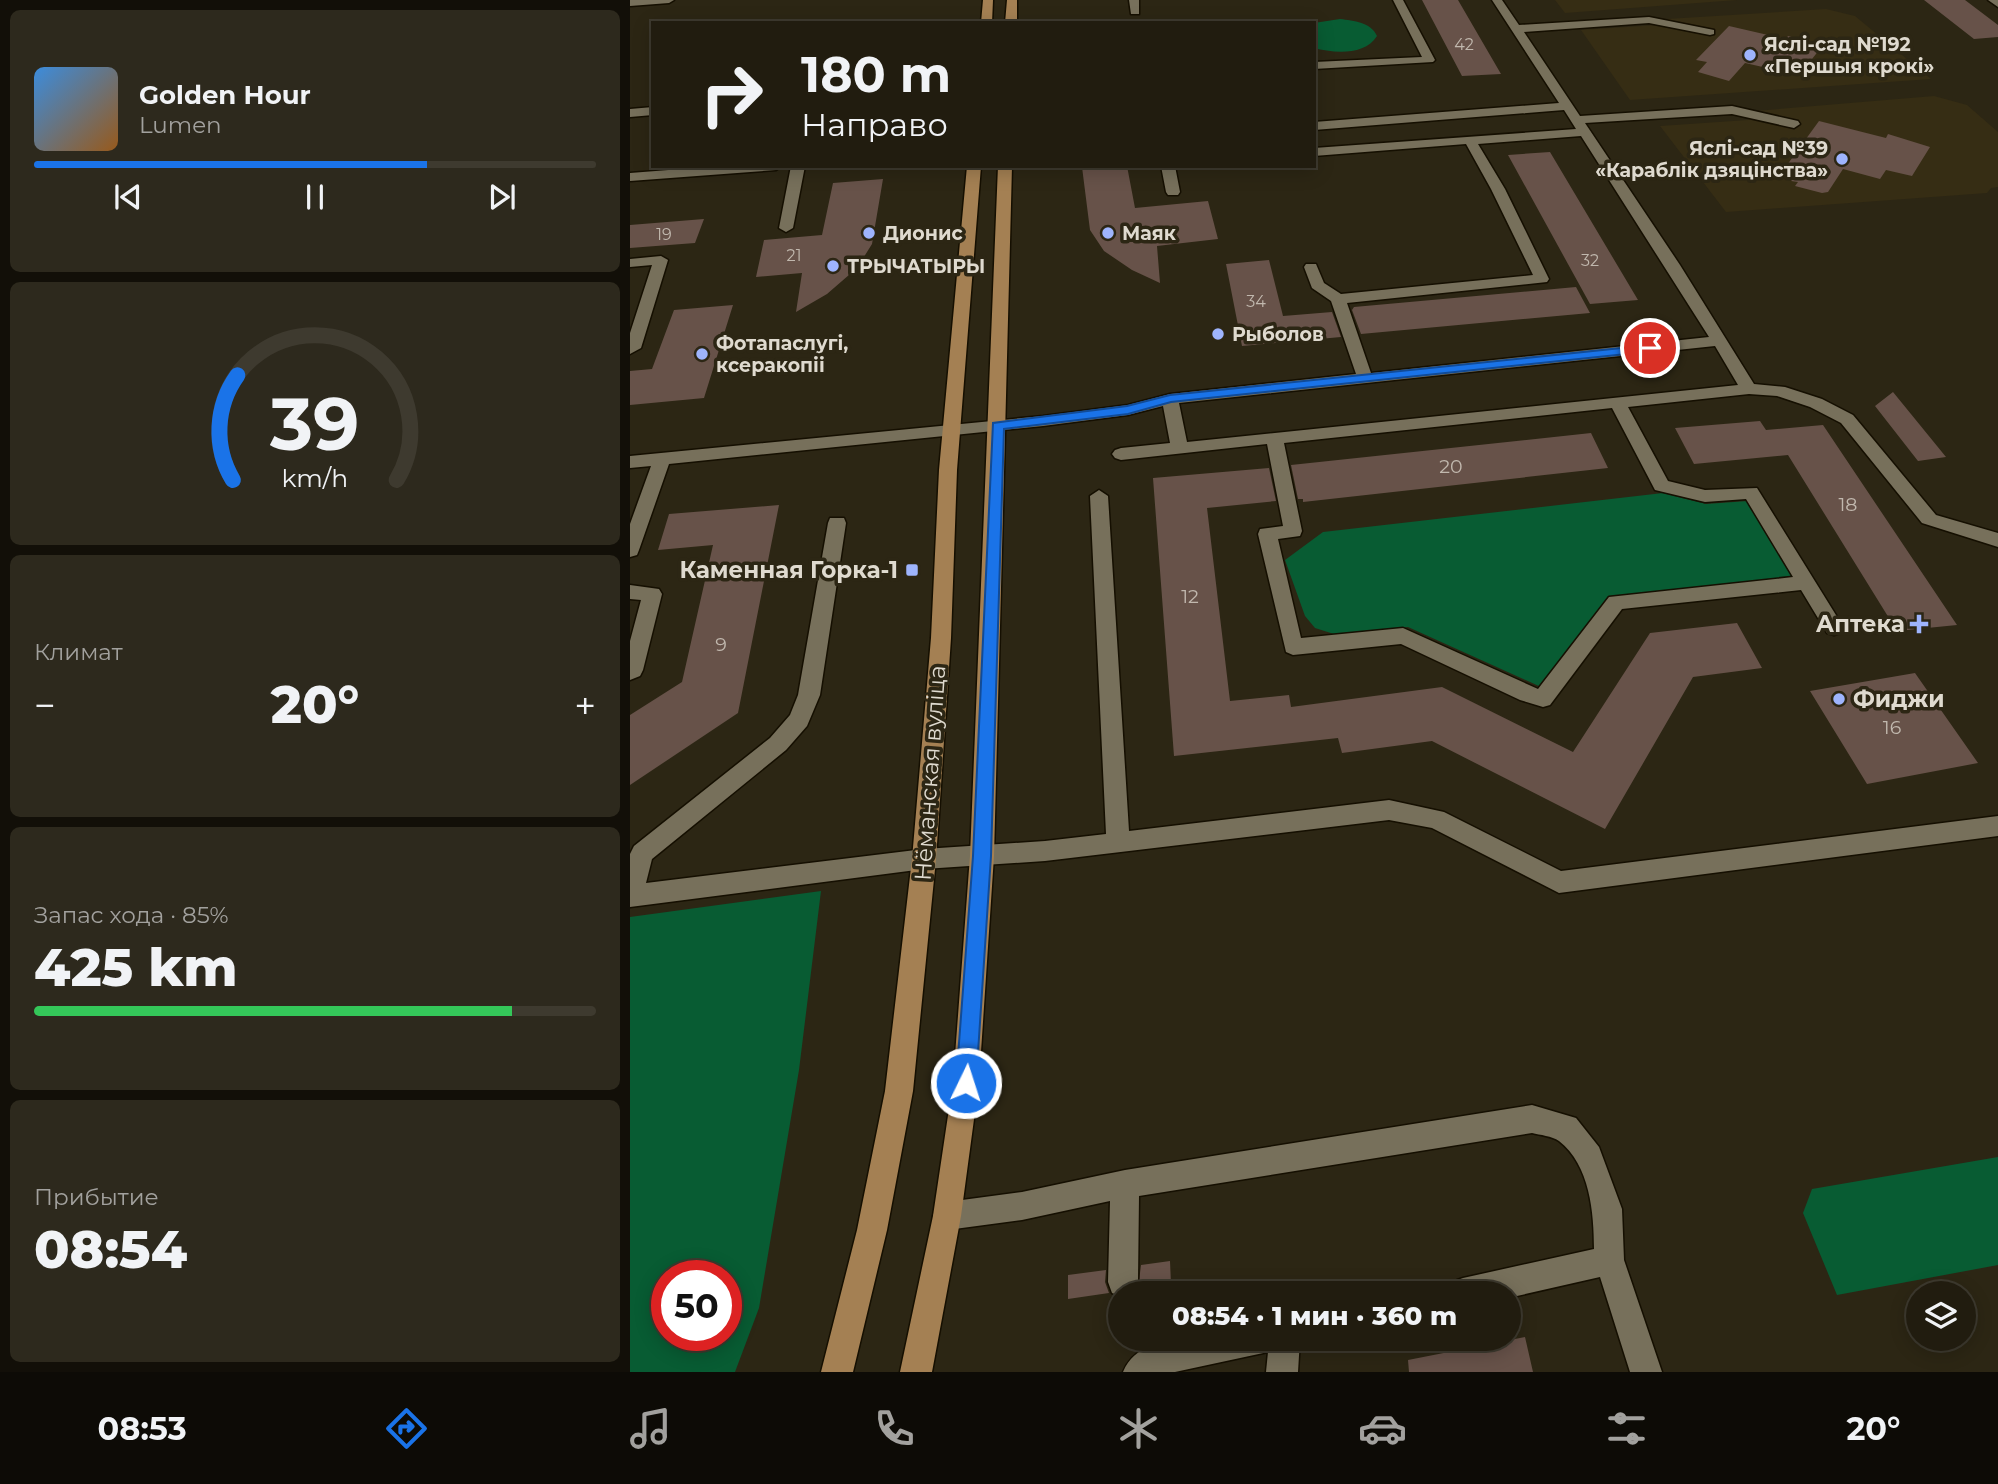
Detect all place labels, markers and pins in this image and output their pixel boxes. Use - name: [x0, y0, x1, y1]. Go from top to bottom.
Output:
- place label: Яслі-сад №192 «Першыя крокі»: [1764, 33, 1935, 78]
- marker: Яслі-сад №192 «Першыя крокі»: [1742, 47, 1758, 63]
- place label: Яслі-сад №39 «Караблік дзяцінства»: [1595, 137, 1828, 182]
- marker: Яслі-сад №39 «Караблік дзяцінства»: [1834, 151, 1850, 167]
- place label: Дионис: [883, 222, 963, 245]
- place label: Маяк: [1122, 222, 1177, 245]
- marker: Дионис: [861, 225, 877, 241]
- marker: Маяк: [1100, 225, 1116, 241]
- place label: ТРЫЧАТЫРЫ: [847, 255, 985, 278]
- marker: ТРЫЧАТЫРЫ: [825, 258, 841, 274]
- pin: [1620, 318, 1680, 378]
- place label: Рыболов: [1232, 323, 1324, 346]
- marker: Рыболов: [1210, 326, 1226, 342]
- place label: Фотапаслугі, ксеракопіі: [716, 332, 848, 377]
- marker: Фотапаслугі, ксеракопіі: [694, 346, 710, 362]
- place label: Каменная Горка-1: [679, 556, 898, 584]
- marker: Каменная Горка-1: [904, 562, 920, 578]
- place label: Аптека: [1816, 610, 1905, 638]
- marker: Аптека: [1911, 616, 1927, 632]
- place label: Фиджи: [1853, 685, 1945, 713]
- marker: Фиджи: [1831, 691, 1847, 707]

